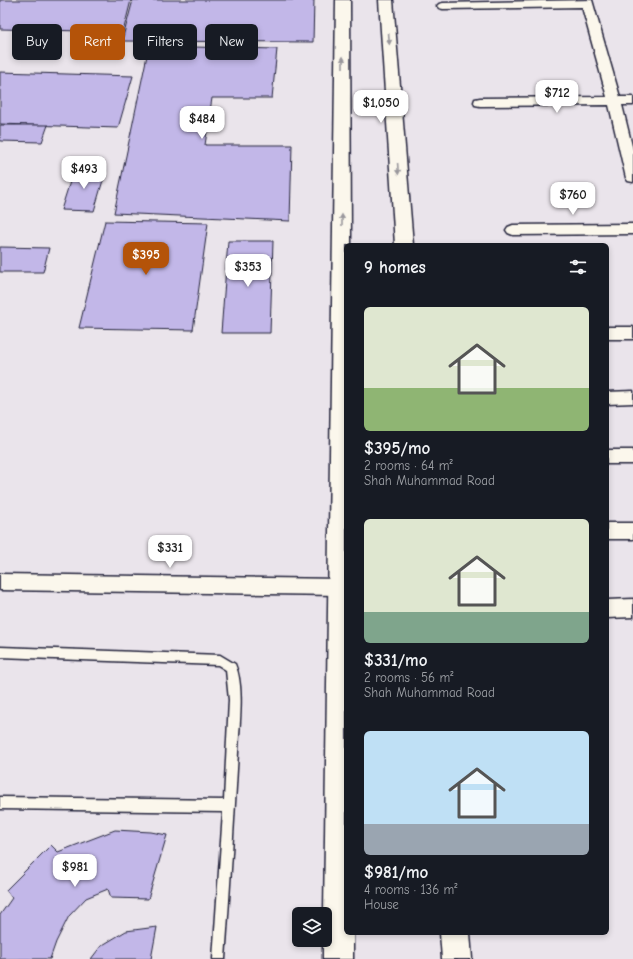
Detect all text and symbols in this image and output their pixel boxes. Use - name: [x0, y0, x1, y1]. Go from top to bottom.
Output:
- chip: Buy: [12, 24, 62, 60]
- chip: Rent: [70, 24, 125, 60]
- chip: Filters: [133, 24, 197, 60]
- chip: New: [205, 24, 258, 60]
- one-way arrow: [385, 33, 392, 45]
- one-way arrow: [340, 55, 346, 68]
- pin: $712: [533, 80, 581, 114]
- text: $712: [544, 85, 570, 100]
- pin: $1,050: [348, 90, 414, 124]
- text: $1,050: [362, 95, 400, 110]
- pin: $484: [178, 106, 226, 140]
- text: $484: [189, 111, 215, 126]
- pin: $493: [60, 156, 108, 190]
- text: $493: [70, 161, 98, 176]
- one-way arrow: [395, 163, 402, 175]
- pin: $760: [549, 182, 597, 216]
- text: $760: [559, 187, 587, 202]
- one-way arrow: [339, 213, 345, 226]
- pin: $395: [122, 242, 170, 276]
- text: $395: [132, 247, 160, 262]
- pin: $353: [224, 254, 272, 288]
- icon: filters: [567, 256, 589, 278]
- text: 9 homes: [364, 258, 426, 277]
- text: $353: [234, 259, 262, 274]
- icon: home: [441, 333, 513, 405]
- text: $395/mo: [364, 439, 430, 458]
- text: 2 rooms · 64 m²: [364, 458, 453, 473]
- text: Shah Muhammad Road: [364, 473, 495, 488]
- pin: $331: [146, 535, 194, 569]
- text: $331: [157, 540, 183, 555]
- icon: home: [441, 545, 513, 617]
- text: $331/mo: [364, 651, 427, 670]
- text: 2 rooms · 56 m²: [364, 670, 453, 685]
- text: Shah Muhammad Road: [364, 685, 495, 700]
- icon: home: [441, 757, 513, 829]
- pin: $981: [51, 854, 99, 888]
- text: $981: [62, 859, 88, 874]
- text: $981/mo: [364, 863, 428, 882]
- text: 4 rooms · 136 m²: [364, 882, 458, 897]
- text: House: [364, 897, 399, 912]
- map controls: [292, 907, 332, 947]
- button: layers: [292, 907, 332, 947]

